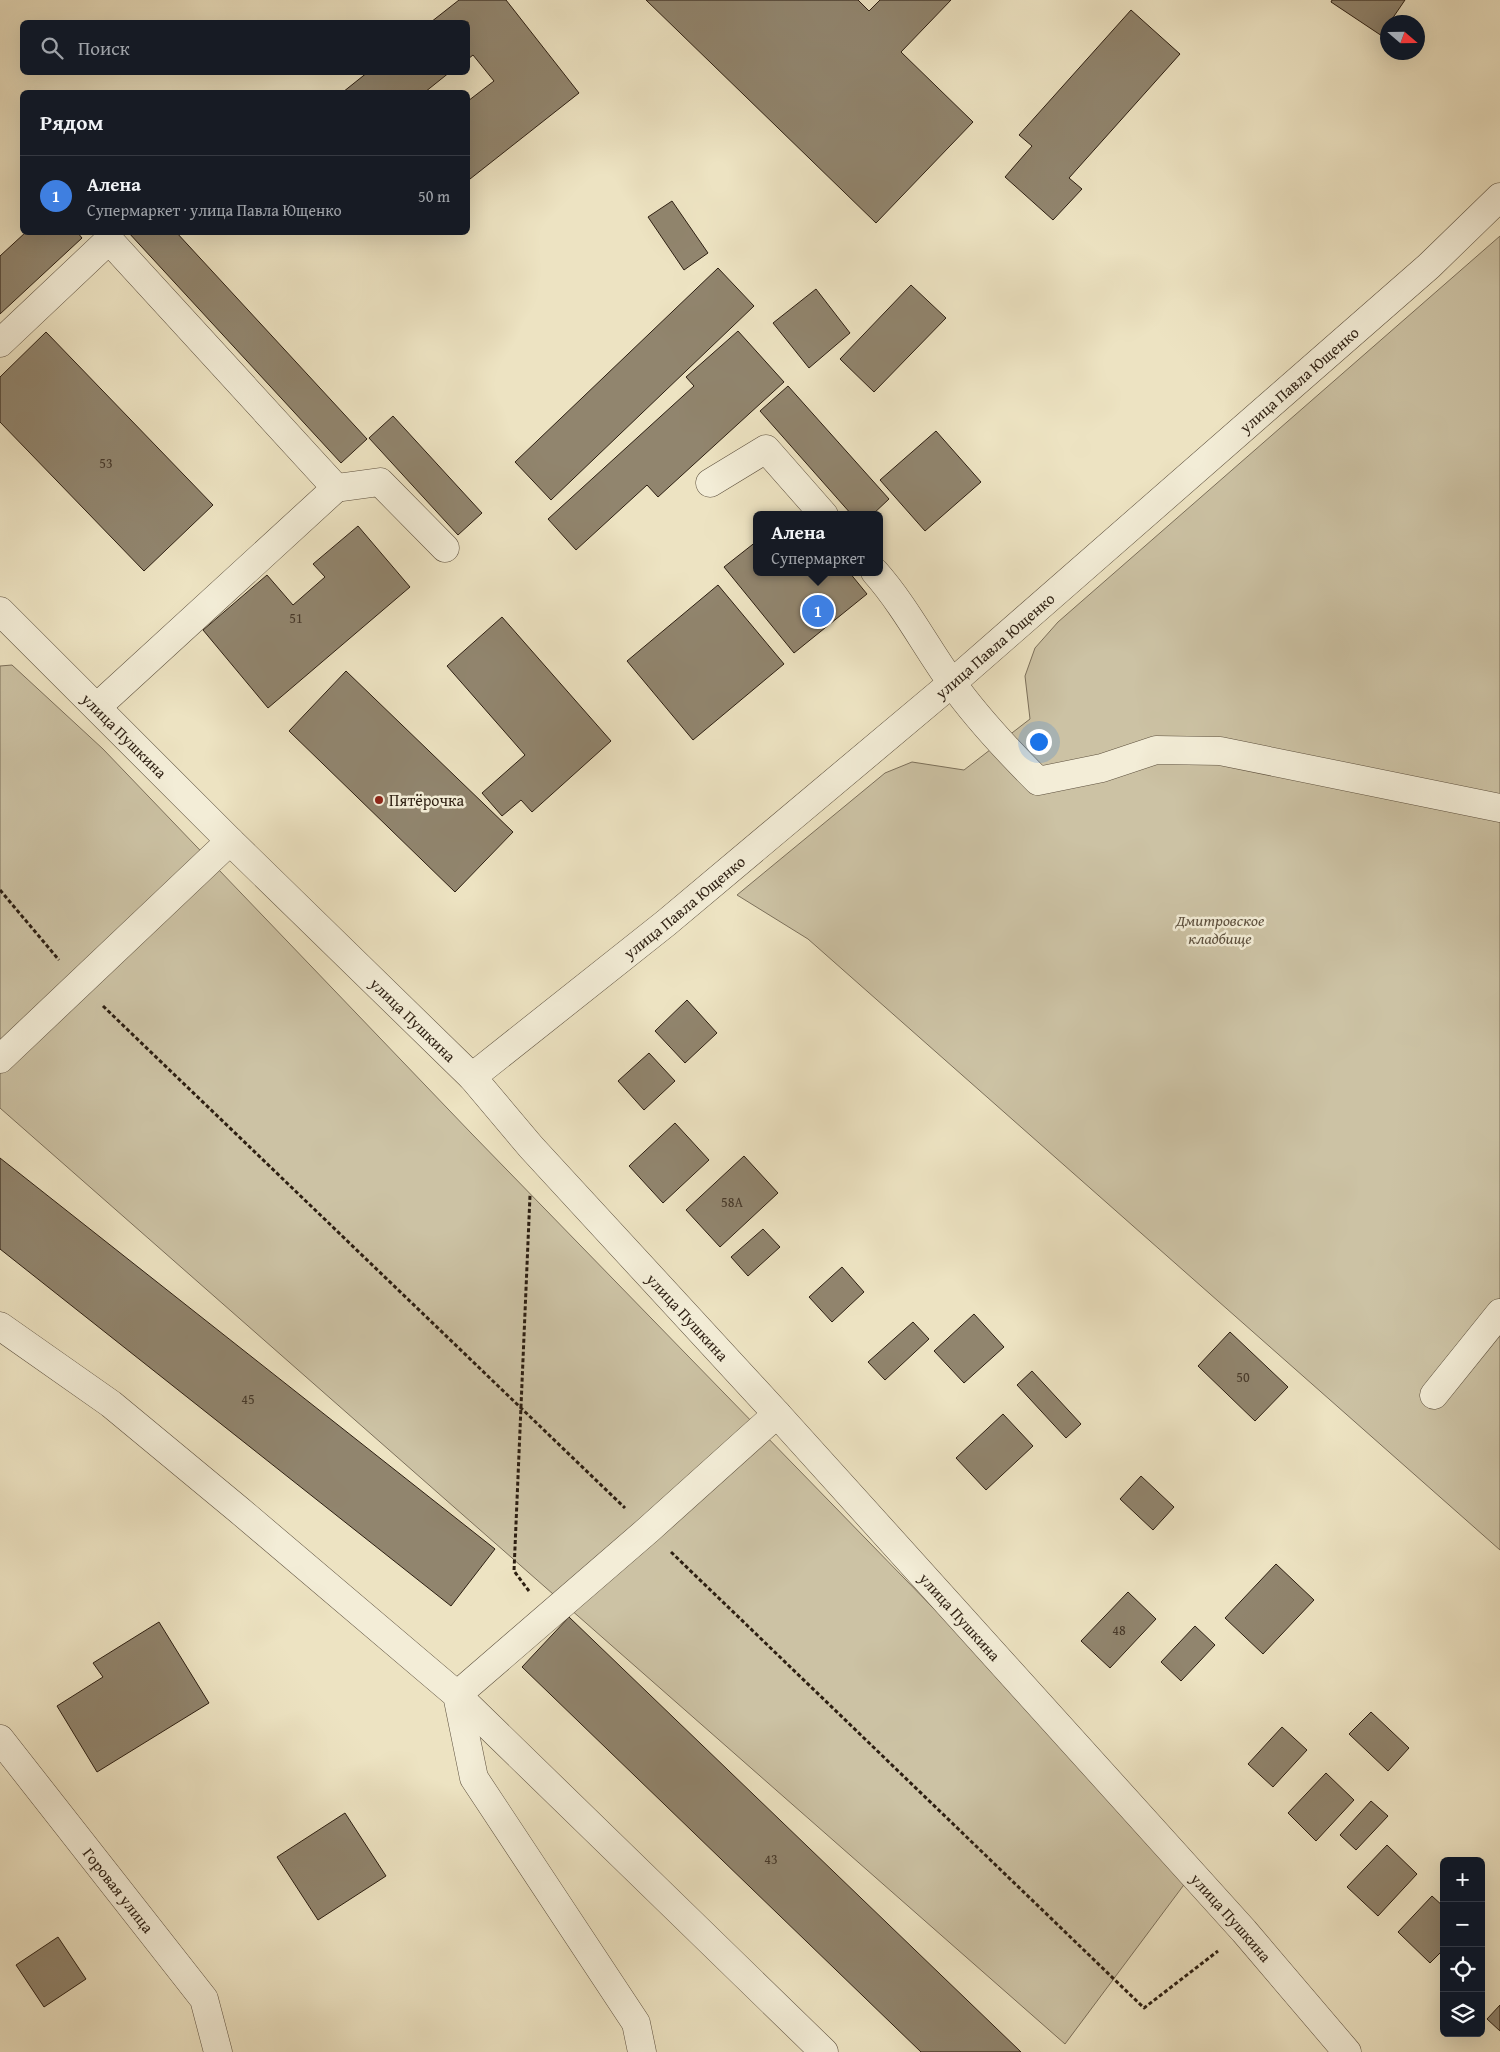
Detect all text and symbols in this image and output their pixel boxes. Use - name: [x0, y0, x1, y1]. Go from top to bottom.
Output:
- north arrow: [1380, 15, 1425, 60]
- search box: [20, 20, 470, 75]
- icon: search: [38, 34, 66, 62]
- text: Поиск: [78, 34, 130, 62]
- text: Рядом: [40, 107, 103, 138]
- text: Алена: [87, 170, 141, 198]
- text: 1: [52, 184, 60, 208]
- text: 50 m: [418, 184, 450, 208]
- text: Супермаркет · улица Павла Ющенко: [87, 198, 342, 222]
- street label: улица Павла Ющенко: [1233, 321, 1364, 439]
- house number: 53: [99, 453, 113, 473]
- popup: [753, 511, 883, 576]
- text: Алена: [771, 518, 825, 546]
- text: Супермаркет: [771, 546, 865, 570]
- street label: улица Павла Ющенко: [929, 587, 1060, 705]
- pin: 1: [802, 592, 834, 630]
- house number: 51: [289, 608, 303, 628]
- street label: улица Пушкина: [76, 687, 173, 784]
- your location: [1026, 729, 1052, 755]
- place label: Пятёрочка: [389, 788, 464, 812]
- marker: Пятёрочка: [373, 794, 385, 806]
- street label: улица Павла Ющенко: [617, 849, 750, 965]
- park label: Дмитровское кладбище: [1175, 908, 1265, 950]
- street label: улица Пушкина: [364, 971, 462, 1068]
- house number: 58А: [721, 1192, 743, 1212]
- street label: улица Пушкина: [640, 1267, 735, 1367]
- house number: 50: [1236, 1367, 1250, 1387]
- house number: 45: [241, 1389, 255, 1409]
- street label: улица Пушкина: [913, 1566, 1007, 1667]
- house number: 48: [1112, 1620, 1126, 1640]
- street label: Горовая улица: [77, 1842, 160, 1938]
- house number: 43: [764, 1849, 778, 1869]
- map controls: [1440, 1857, 1485, 2037]
- button: +: [1440, 1857, 1485, 1902]
- street label: улица Пушкина: [1184, 1867, 1278, 1968]
- button: −: [1440, 1902, 1485, 1947]
- button: locate: [1440, 1947, 1485, 1992]
- button: layers: [1440, 1992, 1485, 2037]

